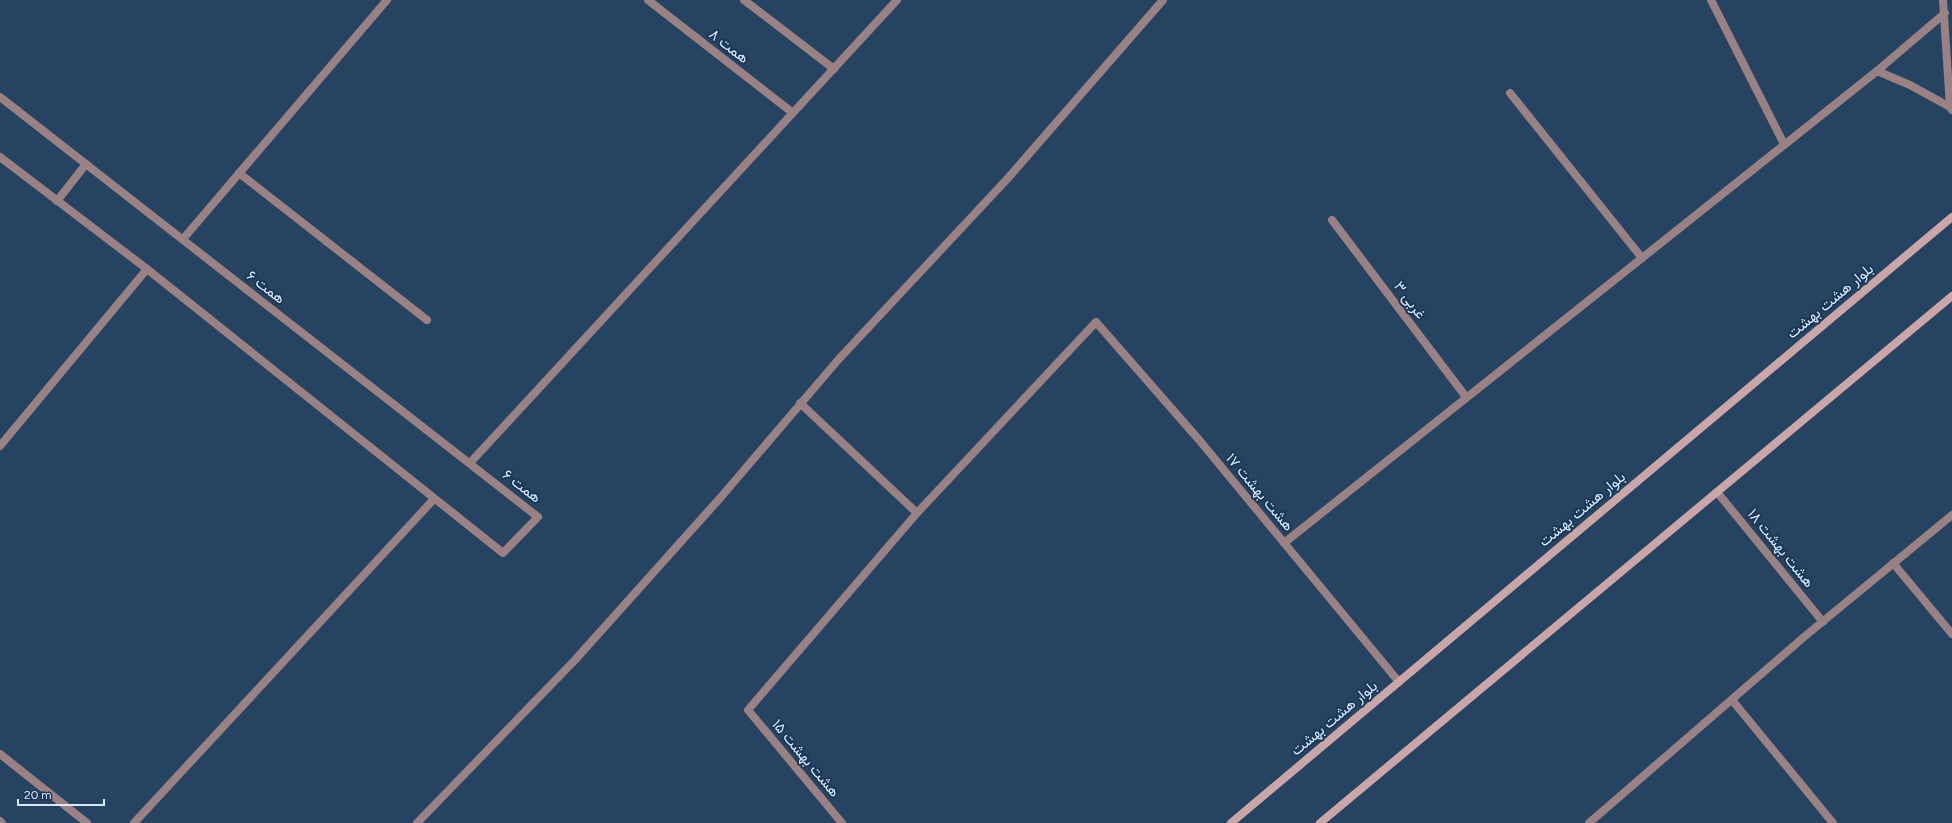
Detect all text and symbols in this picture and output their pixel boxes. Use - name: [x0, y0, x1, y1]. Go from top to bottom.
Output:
- street label: همت ۸: [706, 25, 752, 67]
- street label: بلوار هشت بهشت: [1783, 260, 1877, 342]
- street label: همت ۶: [243, 266, 289, 308]
- street label: غربی ۳: [1389, 278, 1430, 323]
- street label: هشت بهشت ۱۷: [1222, 449, 1298, 535]
- street label: همت ۶: [499, 465, 545, 507]
- street label: بلوار هشت بهشت: [1535, 468, 1629, 550]
- street label: هشت بهشت ۱۸: [1744, 505, 1818, 591]
- street label: بلوار هشت بهشت: [1287, 677, 1381, 759]
- street label: هشت بهشت ۱۵: [768, 715, 844, 801]
- scale bar: [18, 781, 104, 807]
- text: 20 m: [24, 788, 52, 802]

